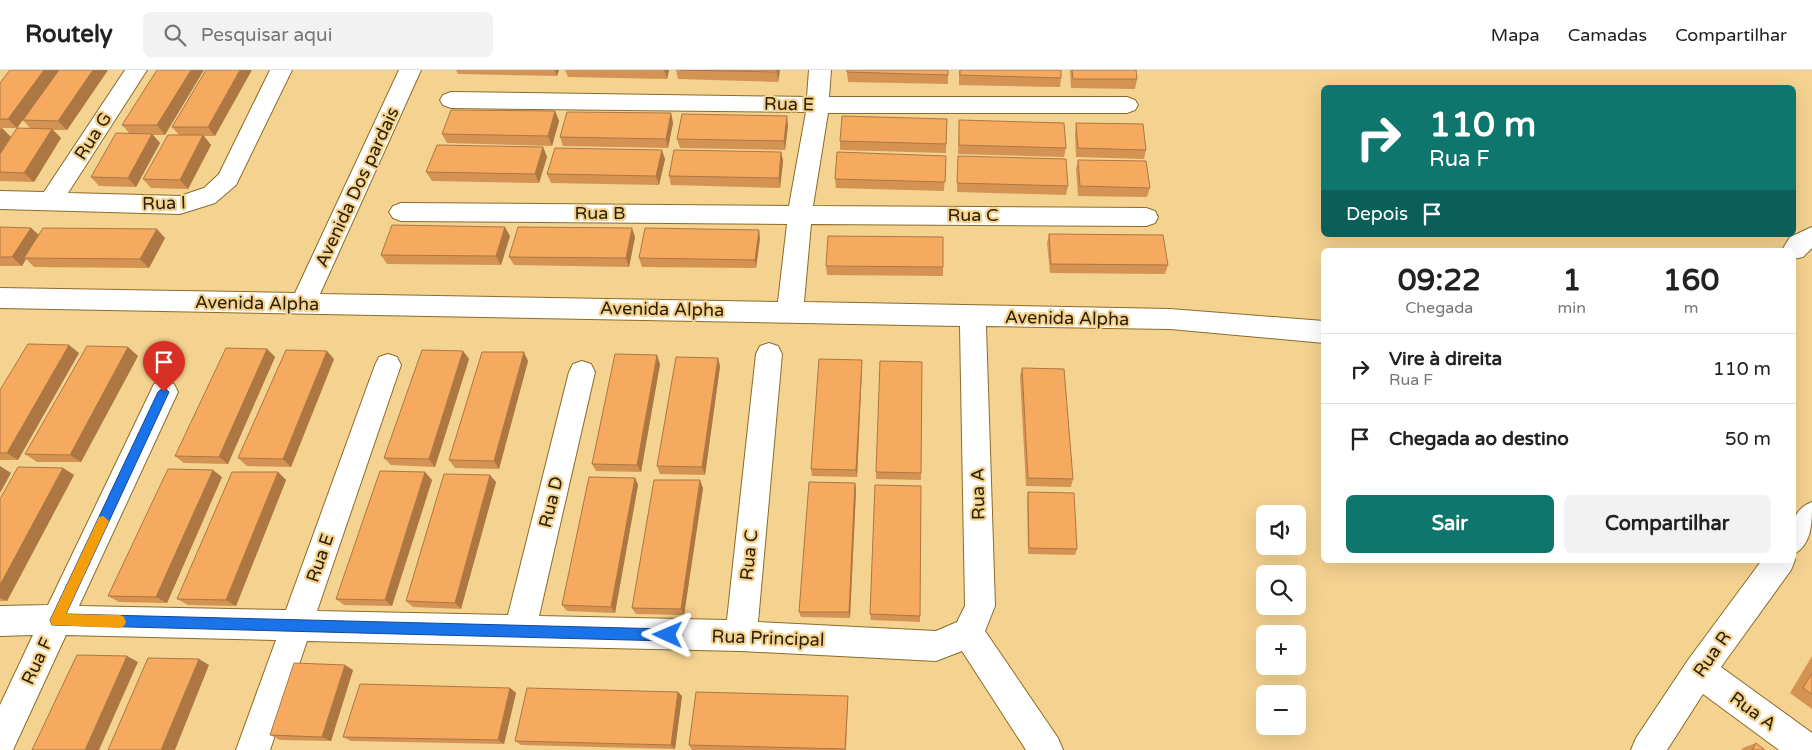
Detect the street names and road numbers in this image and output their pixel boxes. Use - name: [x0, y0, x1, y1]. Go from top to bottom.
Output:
- street label: Rua E: [764, 93, 814, 115]
- street label: Avenida Dos pardais: [310, 103, 404, 271]
- street label: Rua G: [70, 108, 116, 164]
- street label: Rua I: [142, 191, 186, 215]
- street label: Rua B: [574, 202, 626, 224]
- street label: Rua C: [947, 204, 999, 226]
- street label: Avenida Alpha: [195, 291, 319, 315]
- street label: Avenida Alpha: [600, 297, 724, 321]
- street label: Avenida Alpha: [1005, 306, 1129, 330]
- street label: Rua A: [967, 468, 989, 520]
- street label: Rua D: [534, 474, 568, 530]
- street label: Rua C: [735, 528, 763, 582]
- street label: Rua E: [301, 531, 339, 585]
- street label: Rua Principal: [711, 625, 825, 651]
- street label: Rua R: [1688, 627, 1736, 681]
- street label: Rua F: [17, 634, 57, 688]
- street label: Rua A: [1725, 687, 1781, 735]

